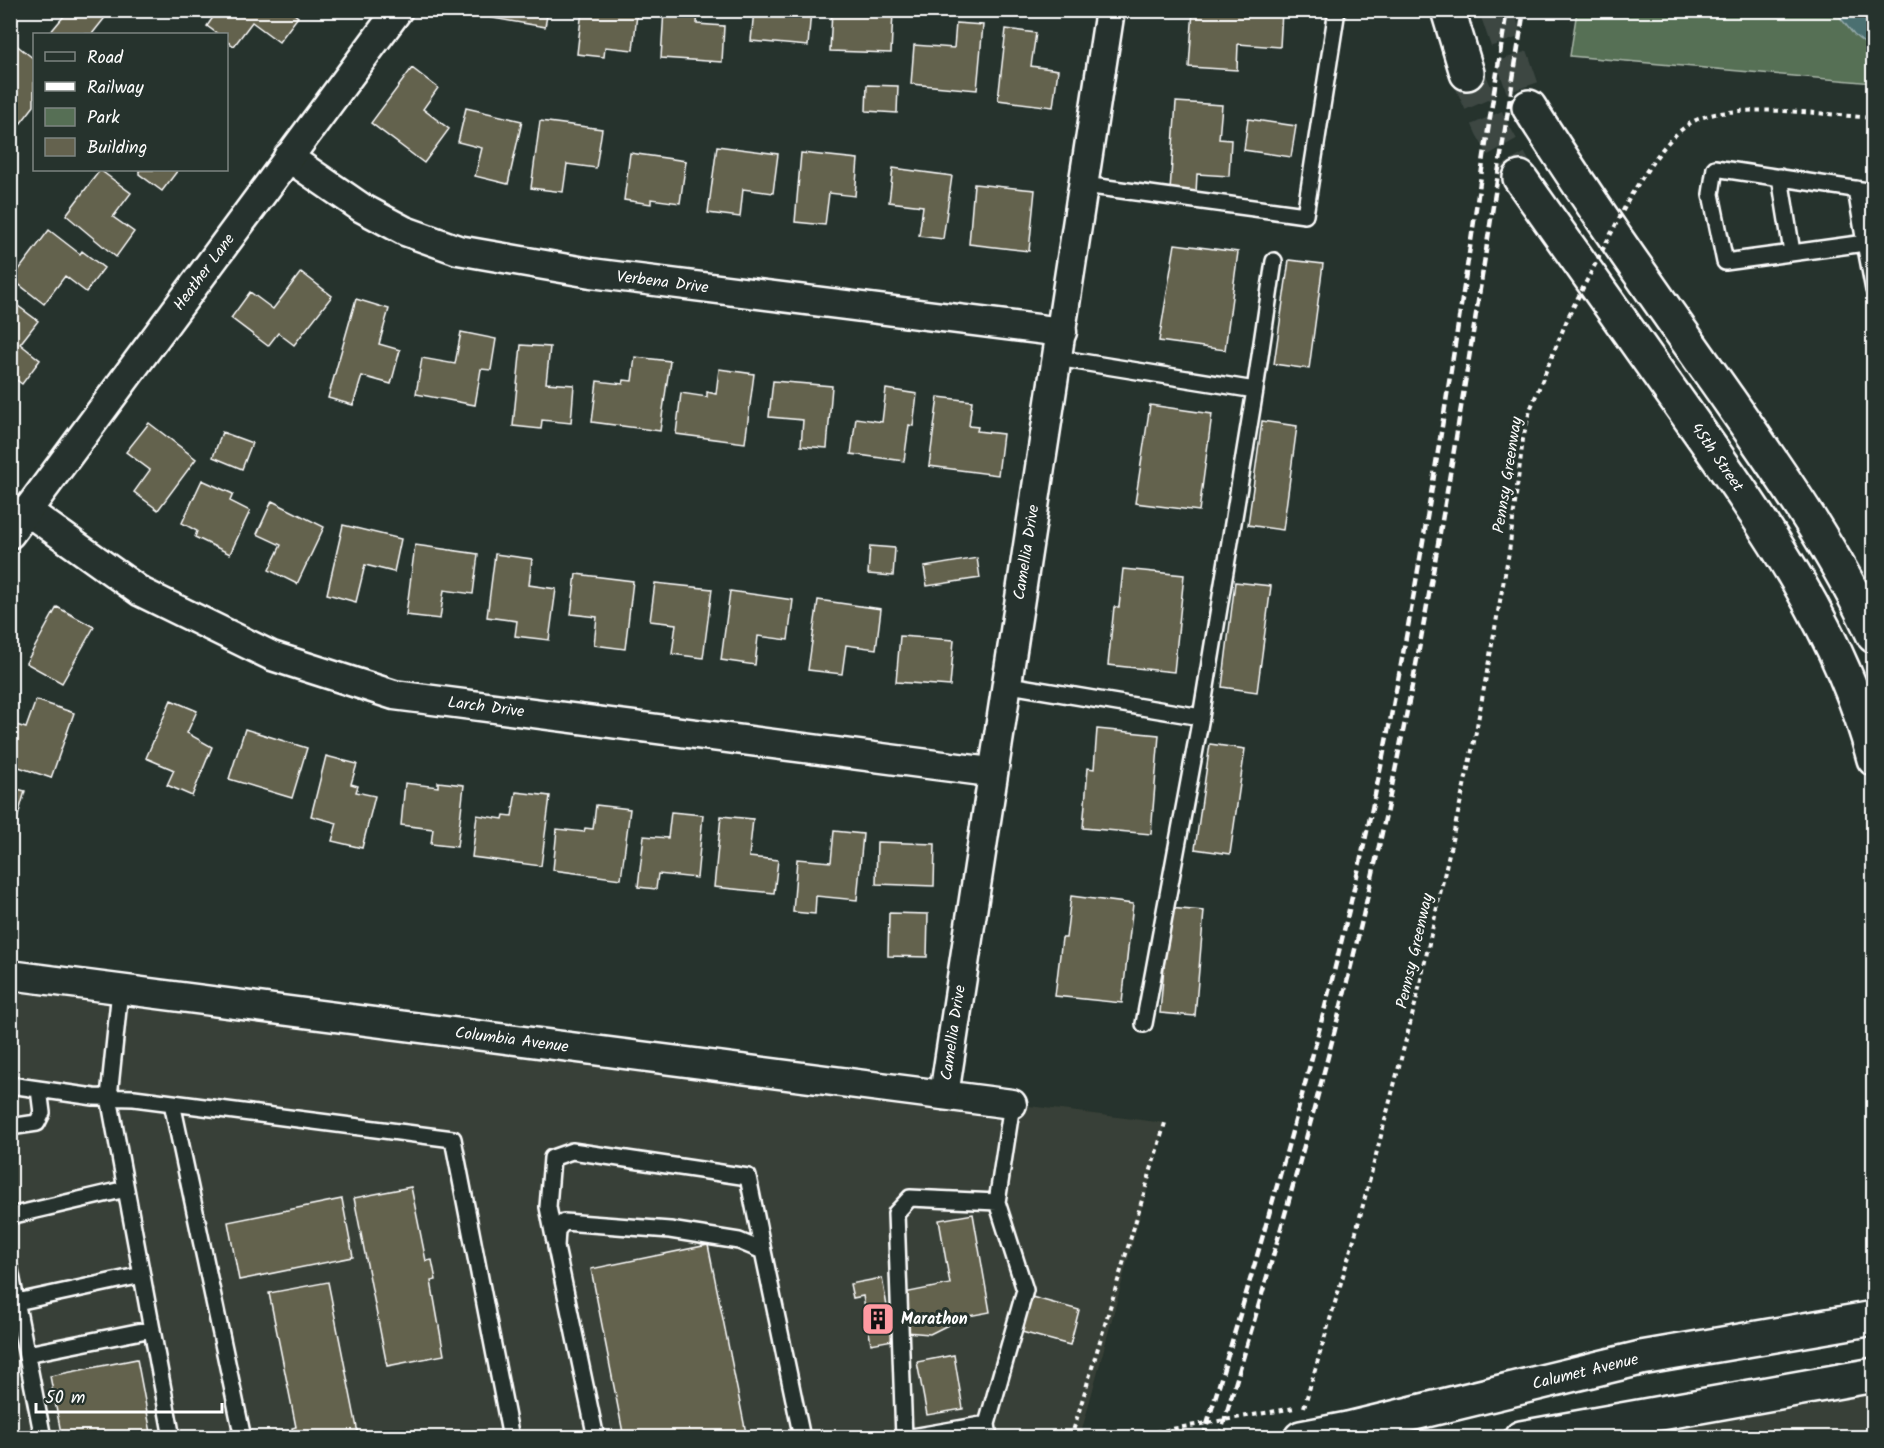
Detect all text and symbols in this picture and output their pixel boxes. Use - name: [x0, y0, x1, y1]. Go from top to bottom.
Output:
- legend: [33, 33, 228, 171]
- text: Road: [87, 44, 124, 73]
- text: Railway: [87, 74, 144, 103]
- text: Park: [87, 104, 120, 133]
- text: Building: [87, 134, 147, 163]
- street label: Heather Lane: [167, 228, 241, 316]
- street label: Verbena Drive: [615, 264, 710, 300]
- street label: Pennsy Greenway: [1486, 415, 1530, 535]
- street label: 45th Street: [1684, 417, 1751, 498]
- street label: Camellia Drive: [1007, 503, 1046, 602]
- street label: Larch Drive: [446, 690, 526, 724]
- street label: Pennsy Greenway: [1390, 890, 1441, 1011]
- street label: Camellia Drive: [934, 983, 972, 1082]
- street label: Columbia Avenue: [453, 1020, 570, 1059]
- building icon: Marathon: [860, 1301, 896, 1337]
- place label: Marathon: [901, 1307, 968, 1332]
- street label: Calumet Avenue: [1530, 1347, 1641, 1396]
- scale bar: [36, 1376, 222, 1414]
- text: 50 m: [45, 1384, 85, 1413]

